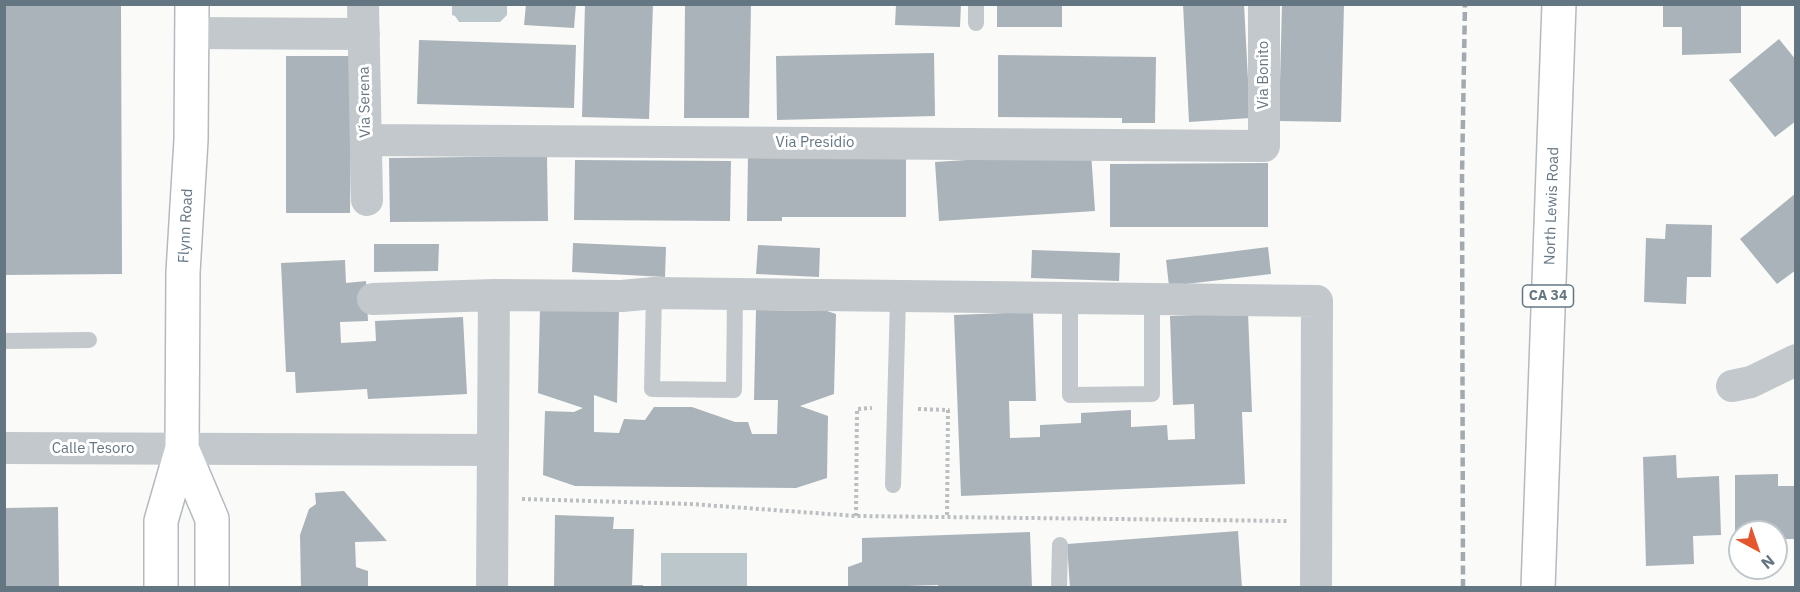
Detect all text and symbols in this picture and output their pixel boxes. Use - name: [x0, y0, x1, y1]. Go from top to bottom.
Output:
- street label: Via Bonito: [1255, 41, 1273, 109]
- street label: Via Serena: [355, 66, 375, 138]
- street label: Via Presidio: [776, 134, 854, 152]
- street label: North Lewis Road: [1541, 147, 1563, 265]
- street label: Flynn Road: [175, 188, 197, 264]
- road number: CA 34: [1522, 285, 1574, 307]
- street label: Calle Tesoro: [52, 440, 134, 458]
- north arrow: [1728, 520, 1788, 580]
- text: N: [1757, 551, 1779, 574]

